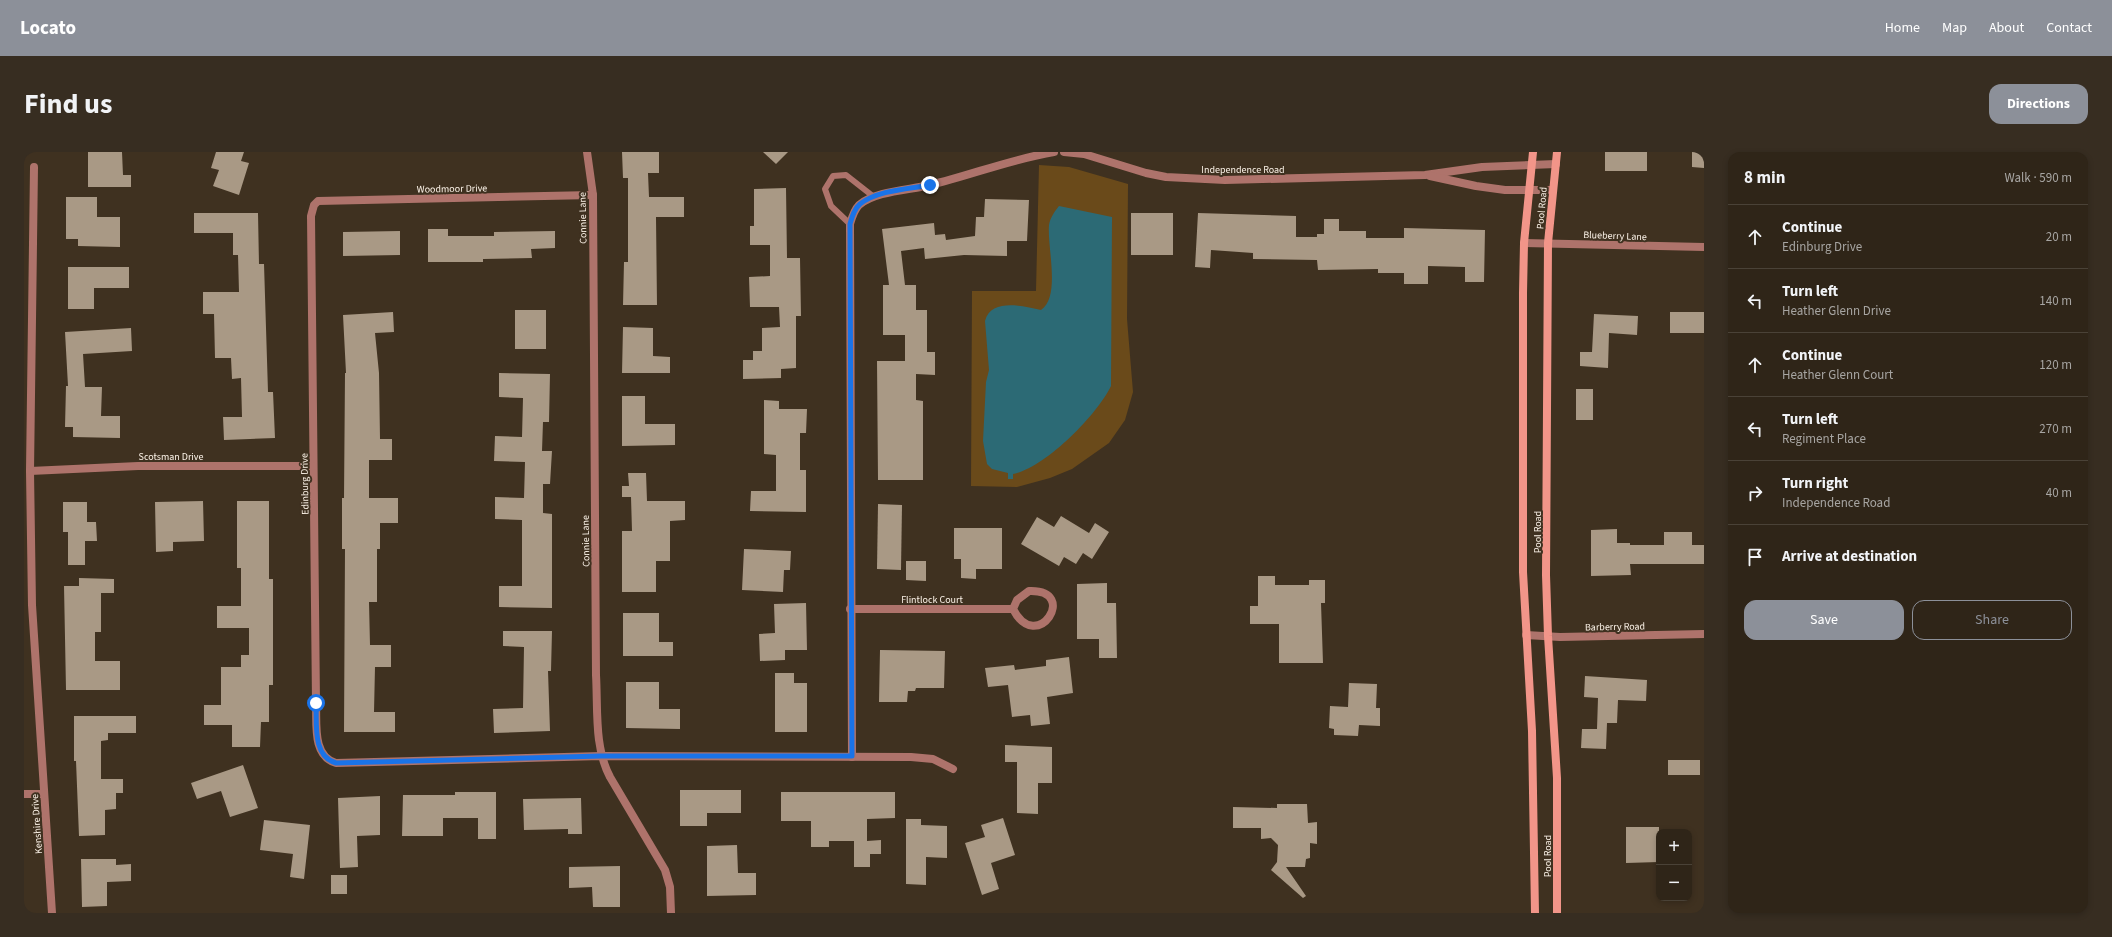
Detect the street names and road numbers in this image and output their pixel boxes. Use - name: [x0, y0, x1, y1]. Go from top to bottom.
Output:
- street label: Independence Road: [1201, 163, 1285, 177]
- street label: Woodmoor Drive: [417, 181, 487, 197]
- street label: Pool Road: [1533, 186, 1551, 230]
- street label: Connie Lane: [576, 192, 590, 244]
- street label: Blueberry Lane: [1583, 228, 1647, 244]
- street label: Scotsman Drive: [139, 450, 203, 464]
- street label: Edinburg Drive: [297, 453, 313, 515]
- street label: Pool Road: [1531, 511, 1545, 553]
- street label: Connie Lane: [579, 515, 593, 567]
- street label: Flintlock Court: [901, 593, 963, 607]
- street label: Barberry Road: [1585, 619, 1645, 635]
- street label: Kenshire Drive: [28, 793, 46, 854]
- street label: Pool Road: [1541, 835, 1555, 877]

